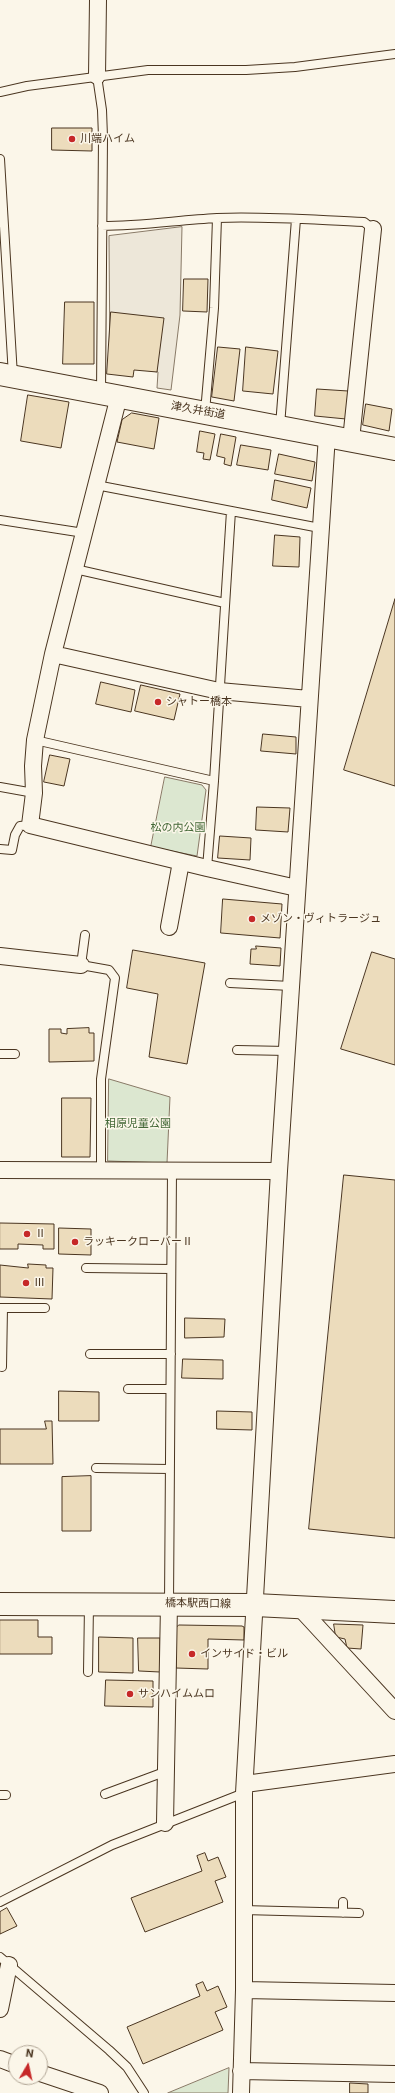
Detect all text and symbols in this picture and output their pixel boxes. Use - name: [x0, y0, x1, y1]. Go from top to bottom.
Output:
- place label: 川端ハイム: [80, 132, 135, 146]
- marker: 川端ハイム: [67, 134, 77, 144]
- street label: 津久井街道: [170, 400, 226, 422]
- place label: シャトー橋本: [166, 695, 232, 709]
- marker: シャトー橋本: [153, 697, 163, 707]
- park label: 松の内公園: [151, 821, 205, 835]
- place label: メゾン・ヴィトラージュ: [260, 912, 381, 926]
- marker: メゾン・ヴィトラージュ: [247, 914, 257, 924]
- park label: 相原児童公園: [105, 1117, 171, 1131]
- place label: Ⅱ: [35, 1227, 46, 1241]
- marker: Ⅱ: [22, 1229, 32, 1239]
- place label: ラッキークローバーⅡ: [83, 1235, 193, 1249]
- marker: ラッキークローバーⅡ: [70, 1237, 80, 1247]
- place label: Ⅲ: [34, 1276, 45, 1290]
- marker: Ⅲ: [21, 1278, 31, 1288]
- street label: 橋本駅西口線: [165, 1597, 231, 1611]
- place label: インサイド・ビル: [200, 1647, 288, 1661]
- marker: インサイド・ビル: [187, 1649, 197, 1659]
- place label: サンハイムムロ: [138, 1687, 215, 1701]
- marker: サンハイムムロ: [125, 1689, 135, 1699]
- north arrow: [8, 2045, 48, 2085]
- text: N: [25, 2047, 35, 2061]

